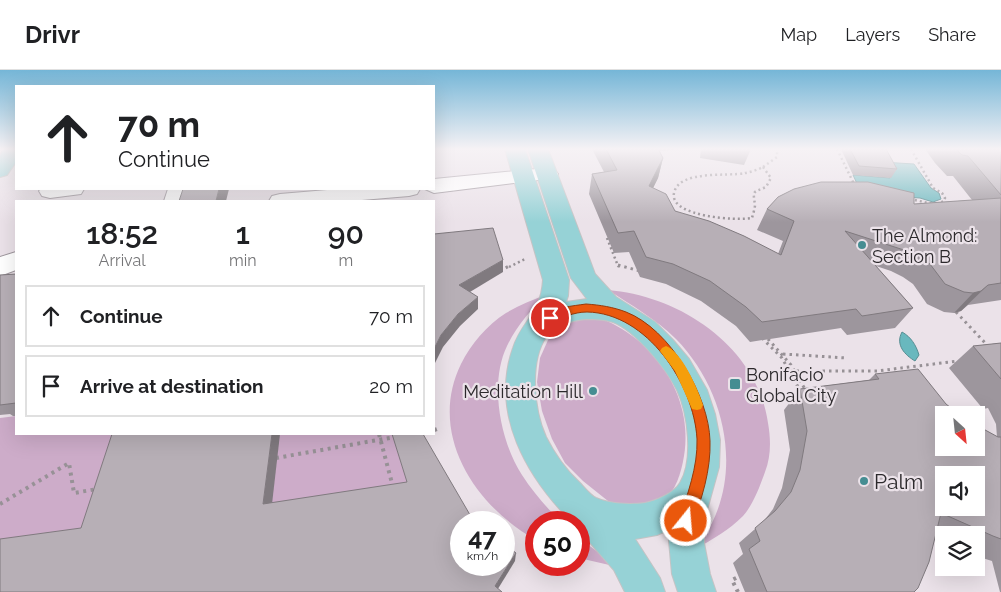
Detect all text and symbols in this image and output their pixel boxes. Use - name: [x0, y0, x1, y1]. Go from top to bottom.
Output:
- text: Drivr: [25, 20, 80, 49]
- text: Map: [781, 24, 817, 45]
- text: Layers: [845, 24, 900, 45]
- text: Share: [928, 24, 976, 45]
- text: 70 m: [118, 104, 200, 145]
- icon: ahead: [35, 105, 100, 170]
- text: Continue: [118, 146, 210, 172]
- text: 18:52: [86, 216, 158, 251]
- text: 1: [236, 216, 250, 251]
- text: 90: [328, 216, 364, 251]
- place label: The Almond: Section B: [872, 225, 977, 267]
- marker: The Almond: Section B: [856, 239, 868, 251]
- text: Arrival: [99, 251, 146, 270]
- text: min: [229, 251, 257, 270]
- text: m: [338, 251, 353, 270]
- pin: [529, 297, 571, 339]
- icon: ahead: [37, 302, 65, 330]
- icon: arrive: [536, 304, 564, 332]
- text: Continue: [80, 305, 163, 327]
- text: 70 m: [369, 305, 413, 327]
- place label: Bonifacio Global City: [746, 364, 837, 406]
- icon: arrive: [37, 372, 65, 400]
- text: Arrive at destination: [80, 375, 264, 397]
- text: 20 m: [369, 375, 413, 397]
- marker: Bonifacio Global City: [728, 377, 742, 391]
- place label: Meditation Hill: [463, 381, 583, 402]
- marker: Meditation Hill: [587, 385, 599, 397]
- north arrow: [935, 406, 985, 456]
- map controls: [935, 406, 985, 576]
- button: sound: [935, 466, 985, 516]
- place label: Palm: [874, 469, 923, 494]
- marker: Palm: [858, 475, 870, 487]
- position arrow: [659, 494, 711, 546]
- speed limit sign: 50: [525, 511, 590, 576]
- text: 47: [468, 522, 497, 552]
- button: layers: [935, 526, 985, 576]
- text: km/h: [467, 549, 498, 563]

